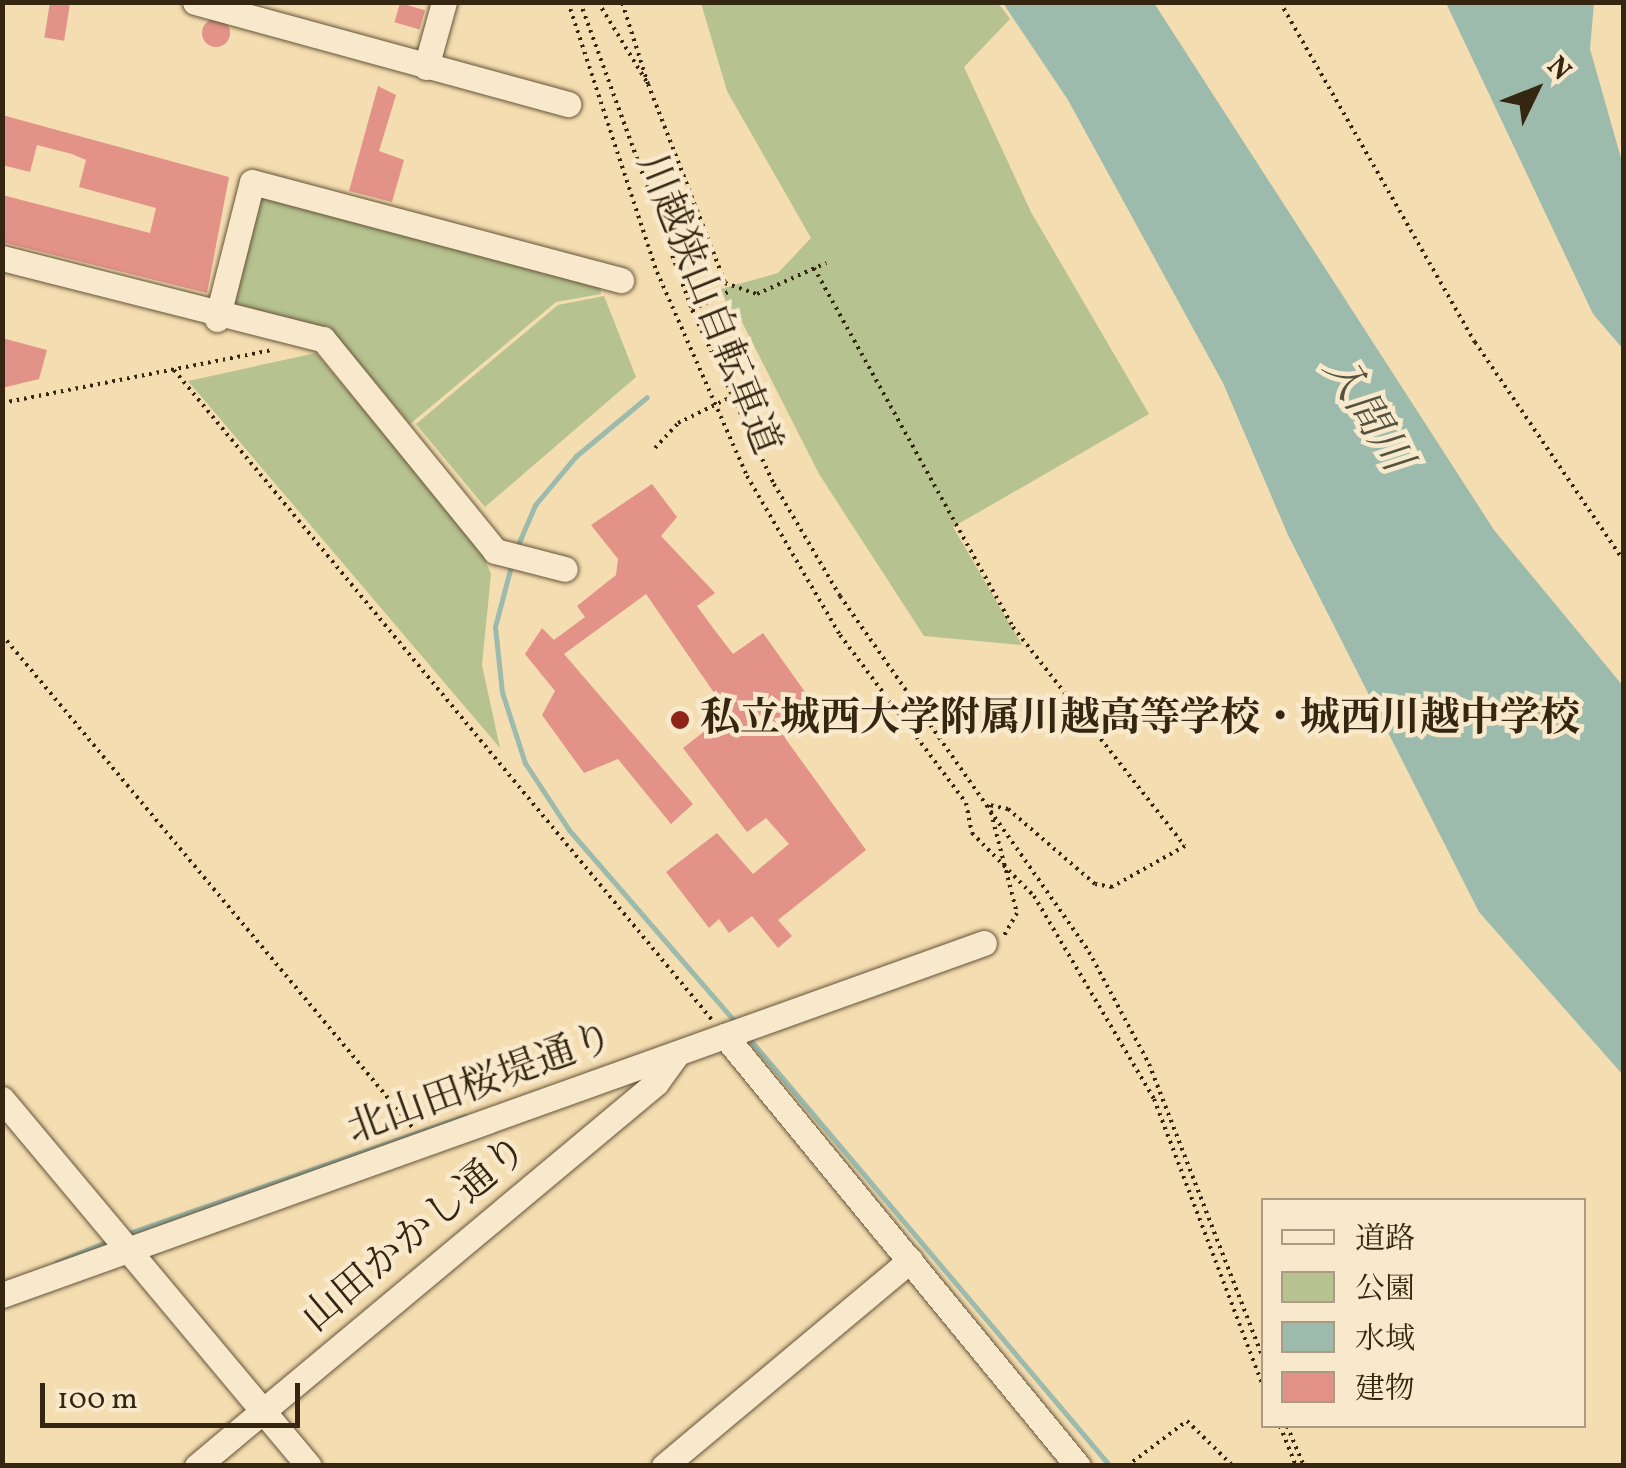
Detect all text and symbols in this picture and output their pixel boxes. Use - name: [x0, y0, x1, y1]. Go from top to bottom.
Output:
- north arrow: [1486, 40, 1586, 140]
- text: N: [1537, 48, 1579, 90]
- street label: 川越狭山自転車道: [625, 148, 789, 462]
- water label: 入間川: [1310, 348, 1420, 482]
- place label: 私立城西大学附属川越高等学校・城西川越中学校: [700, 696, 1580, 744]
- marker: 私立城西大学附属川越高等学校・城西川越中学校: [669, 709, 691, 731]
- street label: 北山田桜堤通り: [341, 1015, 621, 1155]
- street label: 山田かかし通り: [293, 1127, 539, 1343]
- legend: [1261, 1198, 1586, 1428]
- text: 道路: [1355, 1219, 1415, 1261]
- text: 公園: [1355, 1269, 1415, 1311]
- text: 水域: [1355, 1319, 1415, 1361]
- scale bar: [45, 1363, 305, 1425]
- text: 建物: [1355, 1369, 1415, 1411]
- text: 100 m: [57, 1379, 138, 1421]

